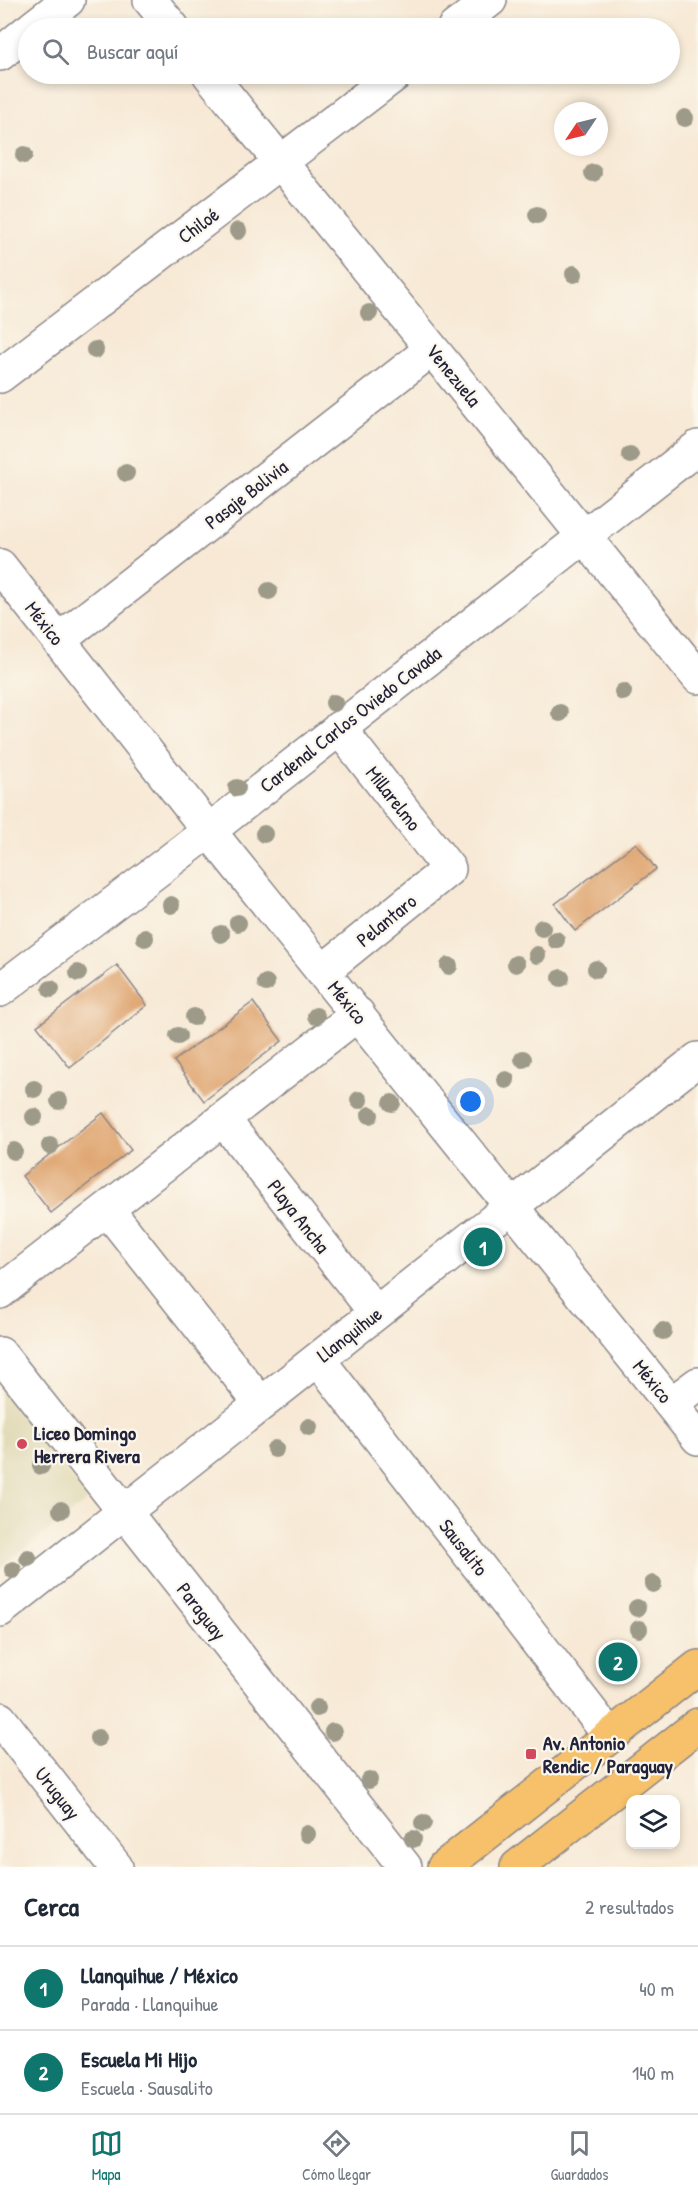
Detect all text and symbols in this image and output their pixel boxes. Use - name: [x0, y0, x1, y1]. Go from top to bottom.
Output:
- search box: [18, 18, 680, 84]
- icon: search: [39, 35, 72, 68]
- text: Buscar aquí: [87, 36, 179, 66]
- north arrow: [554, 102, 608, 156]
- street label: Chiloé: [172, 201, 224, 249]
- street label: Venezuela: [420, 338, 488, 412]
- street label: Pasaje Bolivia: [199, 453, 293, 535]
- street label: México: [19, 595, 71, 651]
- street label: Cardenal Carlos Oviedo Cavada: [254, 639, 447, 798]
- street label: Millarelmo: [360, 760, 428, 836]
- street label: Pelantaro: [350, 887, 422, 953]
- street label: México: [322, 974, 374, 1030]
- your location: [456, 1087, 485, 1116]
- street label: Playa Ancha: [262, 1174, 336, 1259]
- pin: 1: [464, 1224, 502, 1270]
- street label: Llanquihue: [311, 1300, 387, 1368]
- street label: México: [627, 1353, 679, 1409]
- place label: Liceo Domingo Herrera Rivera: [34, 1419, 140, 1469]
- marker: Liceo Domingo Herrera Rivera: [15, 1437, 29, 1451]
- street label: Sausalito: [433, 1513, 495, 1581]
- street label: Paraguay: [171, 1577, 233, 1645]
- pin: 2: [598, 1640, 638, 1684]
- place label: Av. Antonio Rendic / Paraguay: [543, 1729, 674, 1780]
- marker: Av. Antonio Rendic / Paraguay: [524, 1747, 538, 1761]
- street label: Uruguay: [29, 1761, 87, 1825]
- map controls: [626, 1795, 680, 1849]
- button: layers: [626, 1795, 680, 1849]
- text: Cerca: [24, 1889, 79, 1924]
- text: 2 resultados: [585, 1893, 674, 1920]
- text: Llanquihue / México: [81, 1960, 238, 1990]
- text: 1: [40, 1975, 47, 2002]
- text: 40 m: [639, 1975, 674, 2002]
- text: Parada · Llanquihue: [81, 1990, 219, 2017]
- text: Escuela Mi Hijo: [81, 2044, 197, 2074]
- text: 2: [39, 2059, 48, 2086]
- text: 140 m: [632, 2059, 674, 2086]
- text: Escuela · Sausalito: [81, 2074, 213, 2101]
- tab: Mapa: [90, 2127, 123, 2185]
- tab: Cómo llegar: [302, 2127, 371, 2185]
- tab: Guardados: [550, 2127, 608, 2185]

